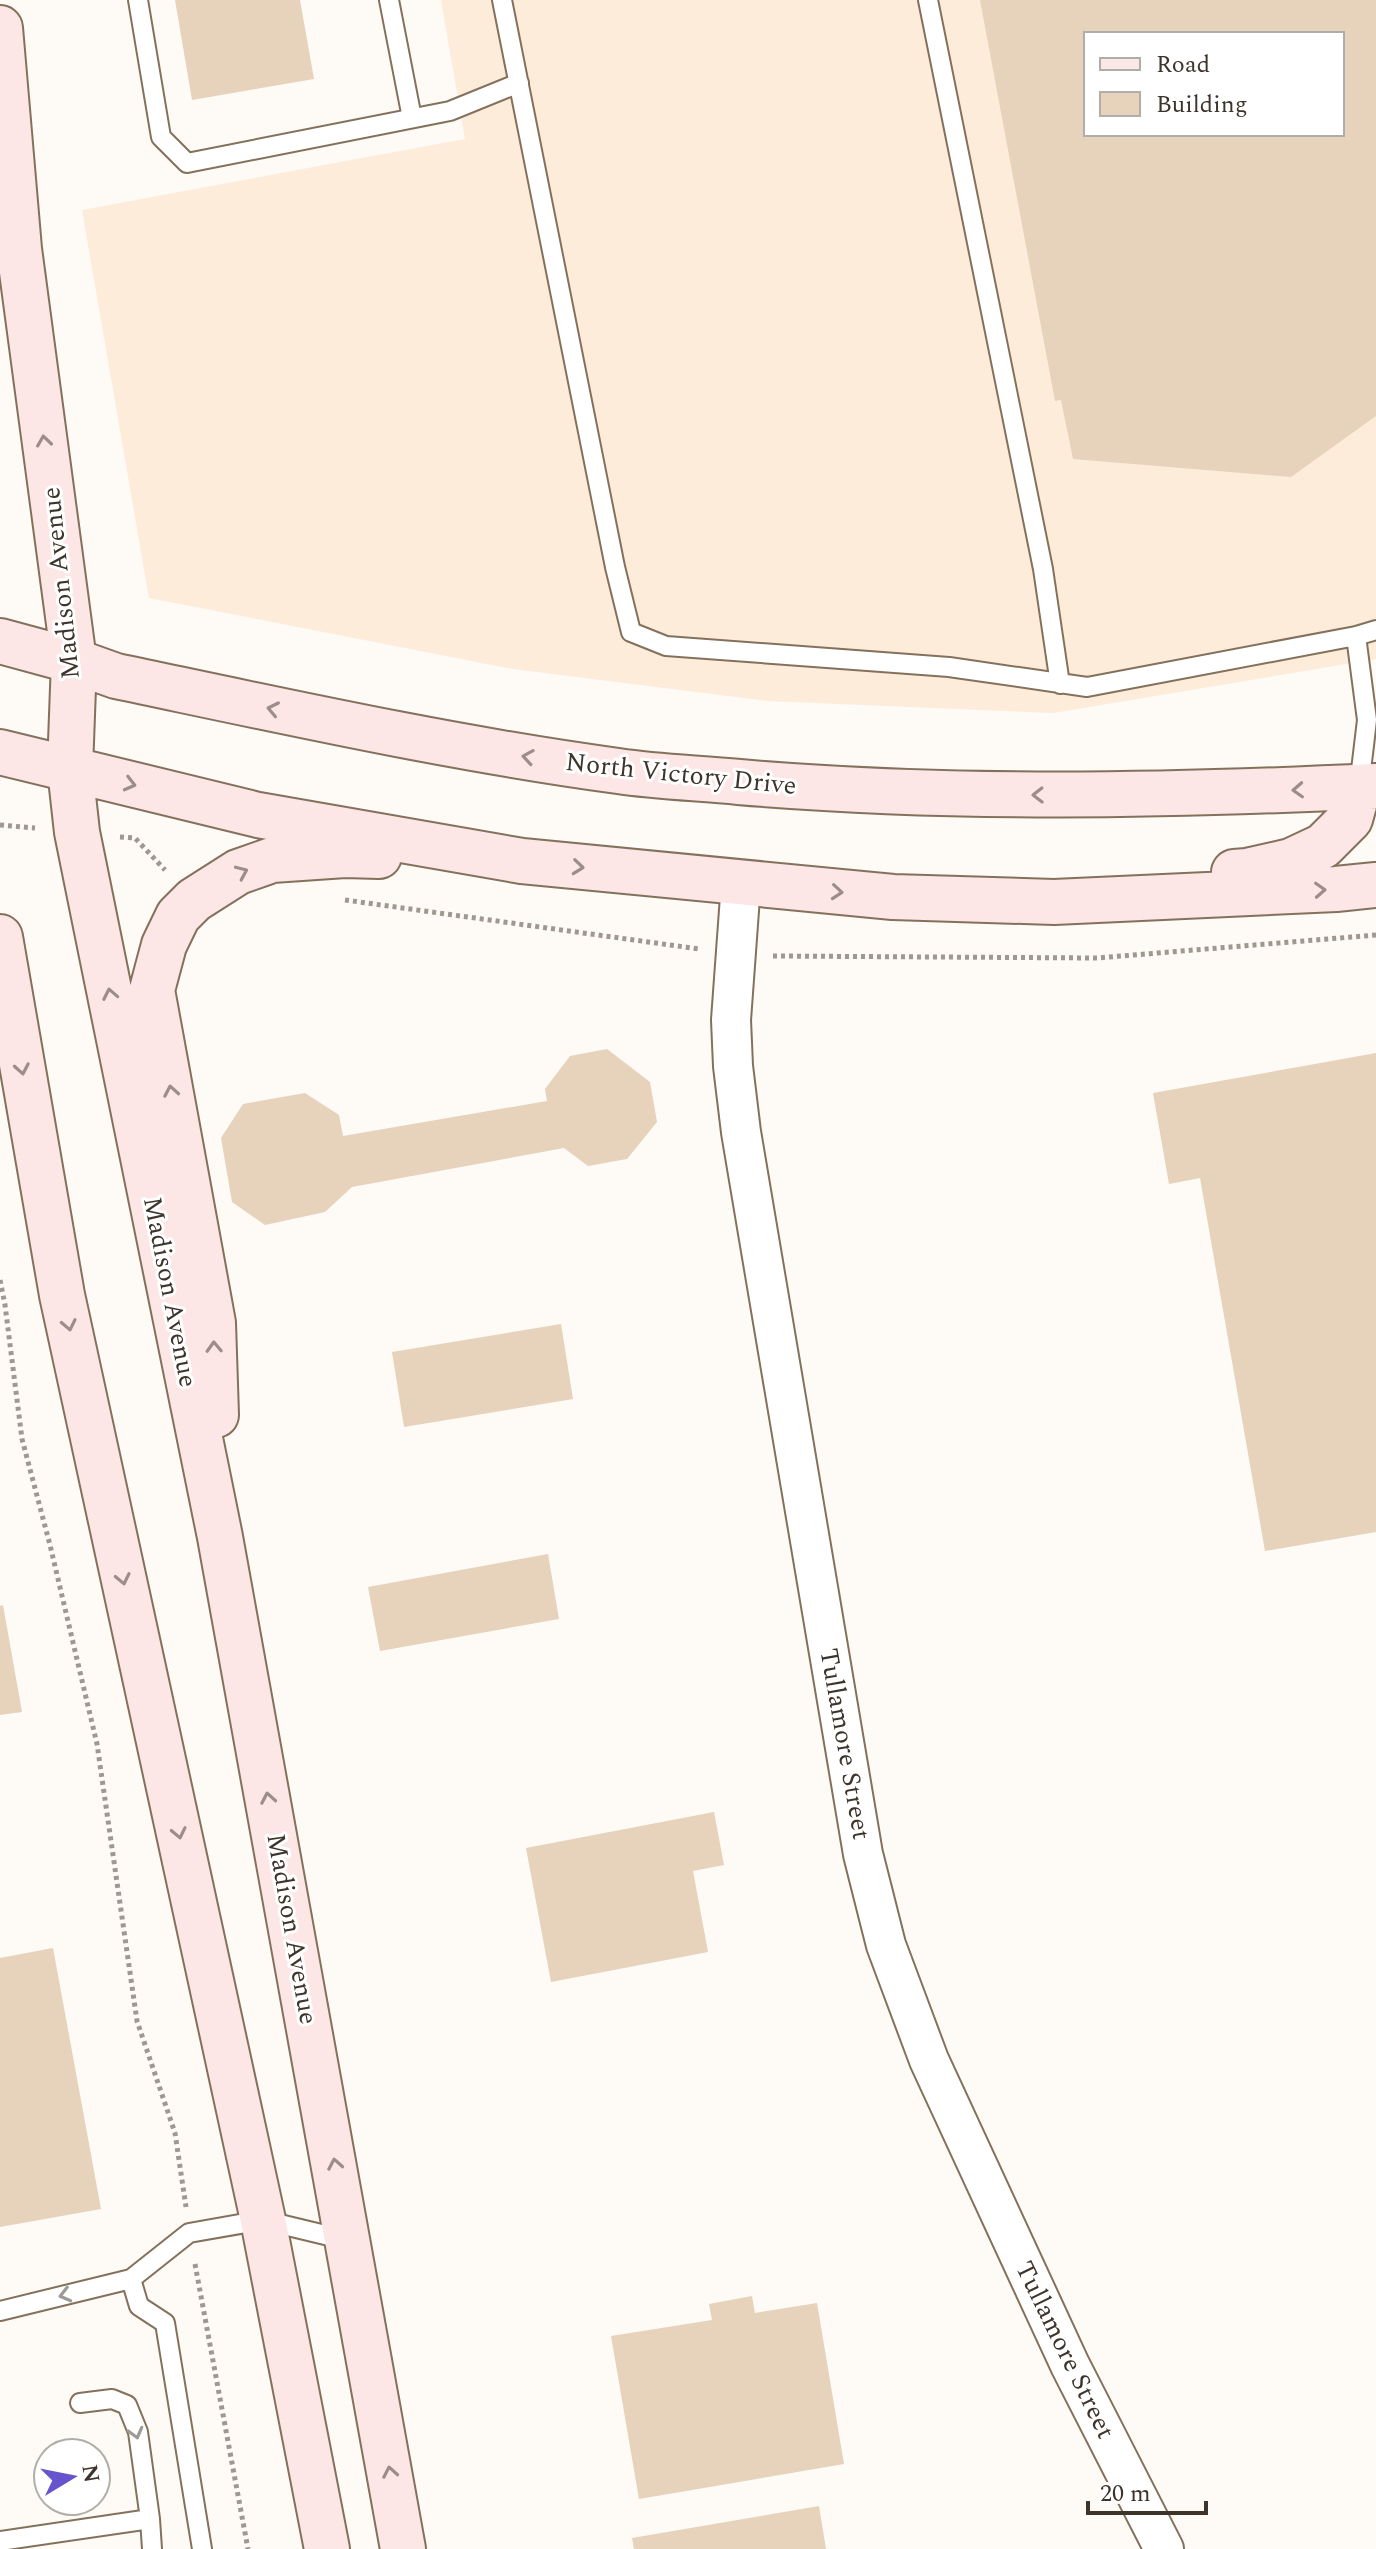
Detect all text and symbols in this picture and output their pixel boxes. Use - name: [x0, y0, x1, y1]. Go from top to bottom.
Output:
- legend: [1084, 32, 1344, 136]
- text: Road: [1156, 47, 1210, 83]
- text: Building: [1156, 87, 1248, 123]
- one-way arrow: [36, 434, 53, 448]
- street label: Madison Avenue: [31, 485, 91, 681]
- one-way arrow: [266, 701, 280, 718]
- street label: North Victory Drive: [564, 742, 798, 806]
- one-way arrow: [521, 749, 535, 766]
- one-way arrow: [123, 775, 137, 792]
- one-way arrow: [1291, 781, 1304, 798]
- one-way arrow: [1031, 786, 1044, 804]
- one-way arrow: [572, 858, 585, 875]
- one-way arrow: [234, 865, 248, 881]
- one-way arrow: [1314, 882, 1327, 899]
- one-way arrow: [831, 884, 844, 901]
- one-way arrow: [102, 988, 119, 1001]
- one-way arrow: [12, 1062, 29, 1076]
- one-way arrow: [163, 1084, 180, 1098]
- street label: Madison Avenue: [132, 1193, 208, 1391]
- one-way arrow: [60, 1318, 77, 1331]
- one-way arrow: [205, 1340, 223, 1353]
- one-way arrow: [114, 1572, 131, 1585]
- street label: Tullamore Street: [808, 1645, 882, 1843]
- one-way arrow: [260, 1792, 277, 1805]
- one-way arrow: [170, 1826, 187, 1839]
- street label: Madison Avenue: [256, 1830, 328, 2028]
- one-way arrow: [327, 2158, 344, 2171]
- street label: Tullamore Street: [1005, 2254, 1125, 2446]
- one-way arrow: [59, 2286, 73, 2303]
- one-way arrow: [127, 2425, 144, 2439]
- north arrow: [32, 2437, 112, 2517]
- text: N: [72, 2462, 108, 2486]
- one-way arrow: [382, 2465, 399, 2479]
- scale bar: [1088, 2465, 1206, 2515]
- text: 20 m: [1100, 2476, 1151, 2512]

